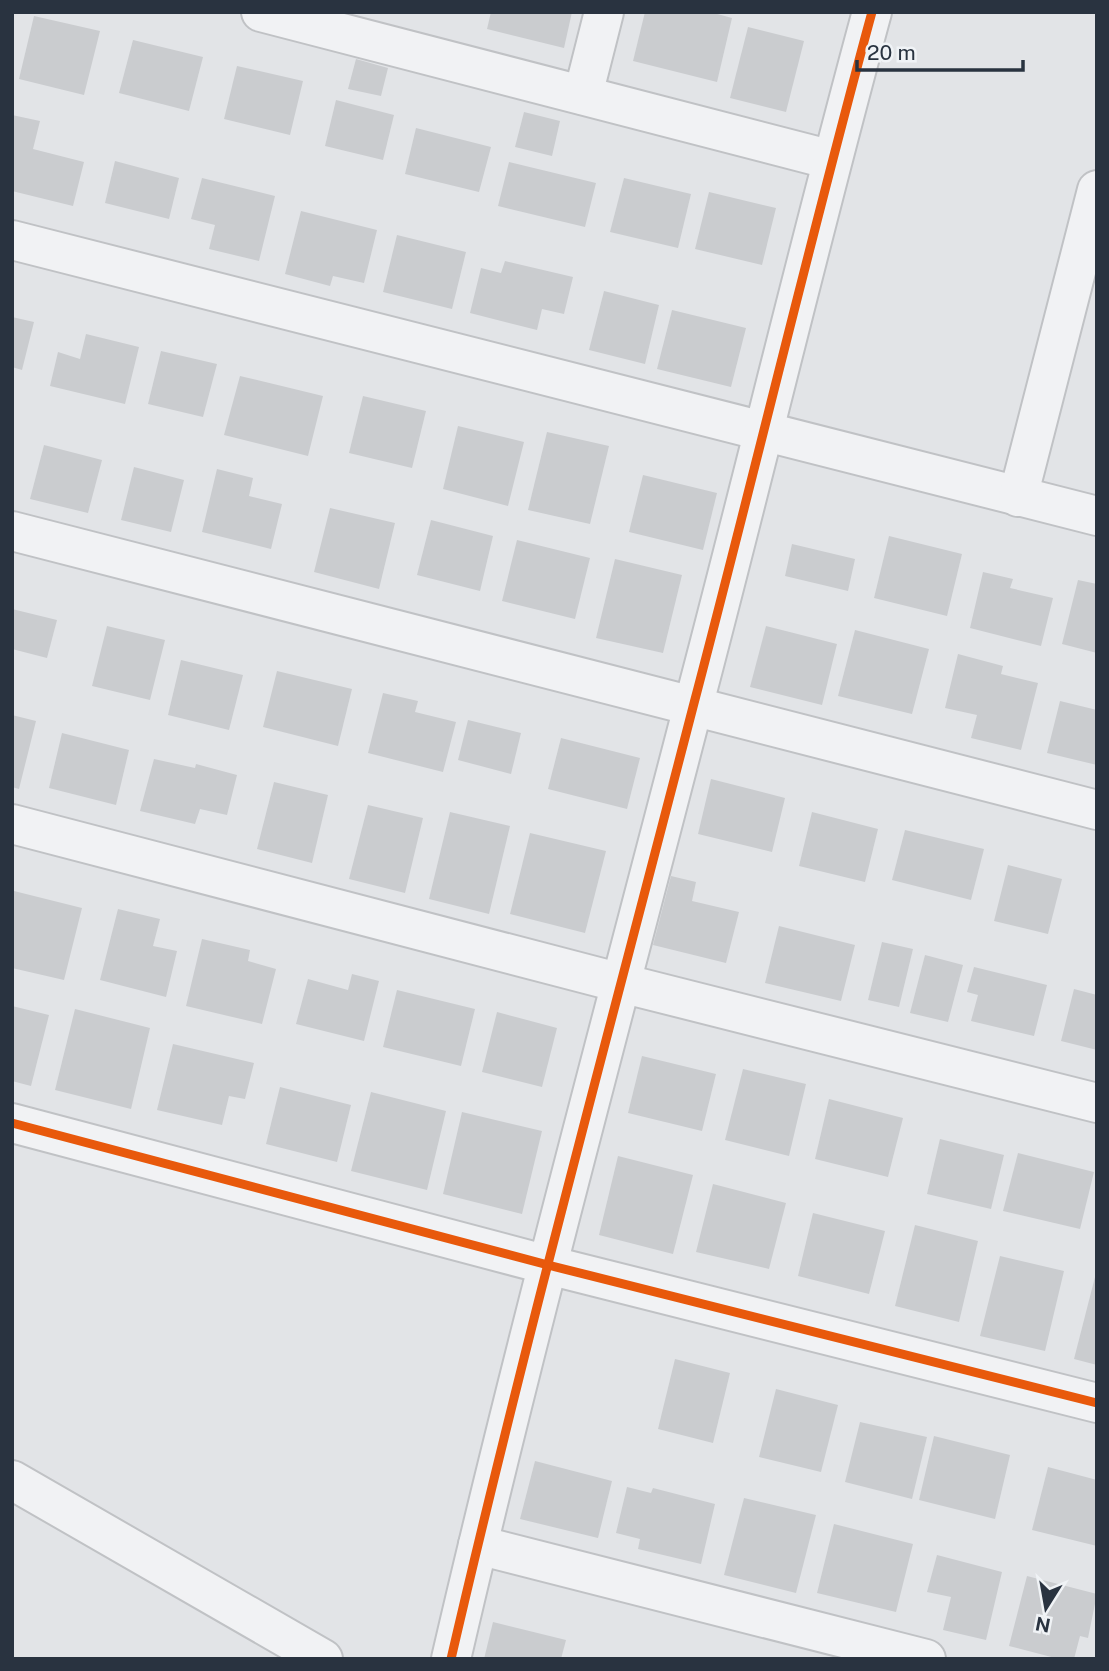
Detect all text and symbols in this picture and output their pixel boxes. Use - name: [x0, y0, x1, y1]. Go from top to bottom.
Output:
- scale bar: [857, 28, 1023, 72]
- text: 20 m: [867, 40, 916, 65]
- north arrow: [1011, 1573, 1081, 1643]
- text: N: [1033, 1612, 1052, 1637]

